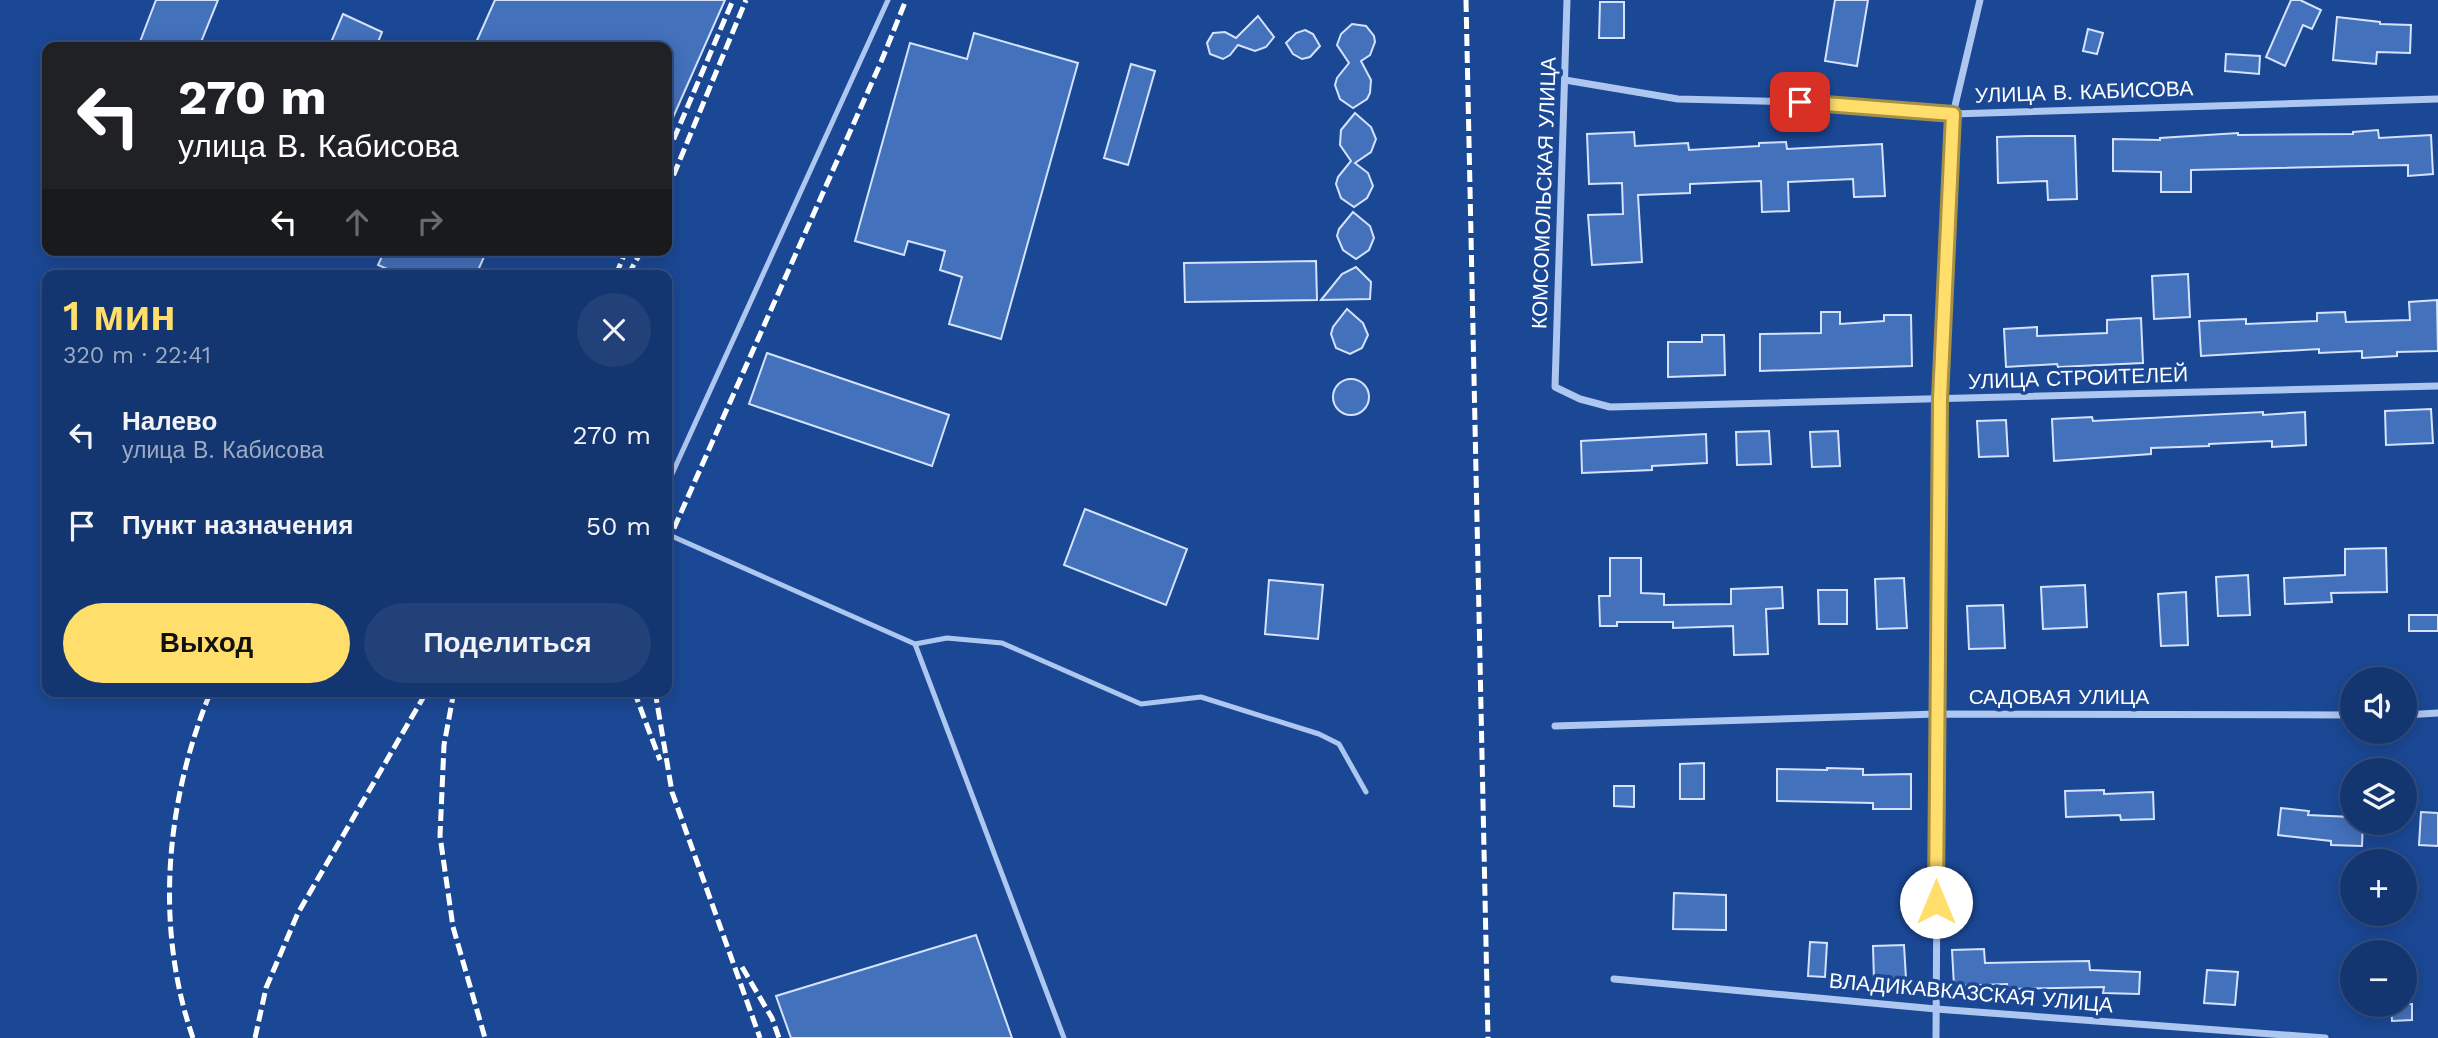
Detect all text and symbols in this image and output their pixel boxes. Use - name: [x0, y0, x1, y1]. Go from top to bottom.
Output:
- street label: КОМСОМОЛЬСКАЯ УЛИЦА: [1526, 56, 1561, 330]
- text: 270 m: [178, 68, 327, 126]
- icon: left: [63, 70, 154, 161]
- pin: [1770, 72, 1830, 132]
- street label: УЛИЦА В. КАБИСОВА: [1974, 75, 2194, 108]
- icon: arrive: [1781, 83, 1819, 121]
- text: улица В. Кабисова: [178, 127, 459, 165]
- icon: left: [265, 203, 303, 241]
- icon: ahead: [338, 203, 376, 241]
- icon: right: [411, 203, 449, 241]
- text: 1 мин: [63, 291, 176, 340]
- button: close: [577, 293, 651, 367]
- text: 320 m · 22:41: [63, 342, 211, 369]
- street label: УЛИЦА СТРОИТЕЛЕЙ: [1968, 361, 2188, 394]
- text: Налево: [122, 406, 217, 436]
- icon: left: [63, 416, 101, 454]
- text: 270 m: [572, 420, 651, 450]
- text: улица В. Кабисова: [122, 437, 324, 464]
- icon: arrive: [63, 507, 101, 545]
- text: Пункт назначения: [122, 510, 353, 540]
- text: 50 m: [586, 511, 651, 541]
- button: Выход: [63, 603, 350, 683]
- button: Поделиться: [364, 603, 651, 683]
- map controls: [2340, 667, 2417, 1017]
- button: sound: [2340, 667, 2417, 744]
- street label: САДОВАЯ УЛИЦА: [1969, 684, 2149, 709]
- button: layers: [2340, 758, 2417, 835]
- button: +: [2340, 849, 2417, 926]
- position arrow: [1899, 865, 1973, 939]
- button: −: [2340, 940, 2417, 1017]
- street label: ВЛАДИКАВКАЗСКАЯ УЛИЦА: [1828, 968, 2114, 1017]

